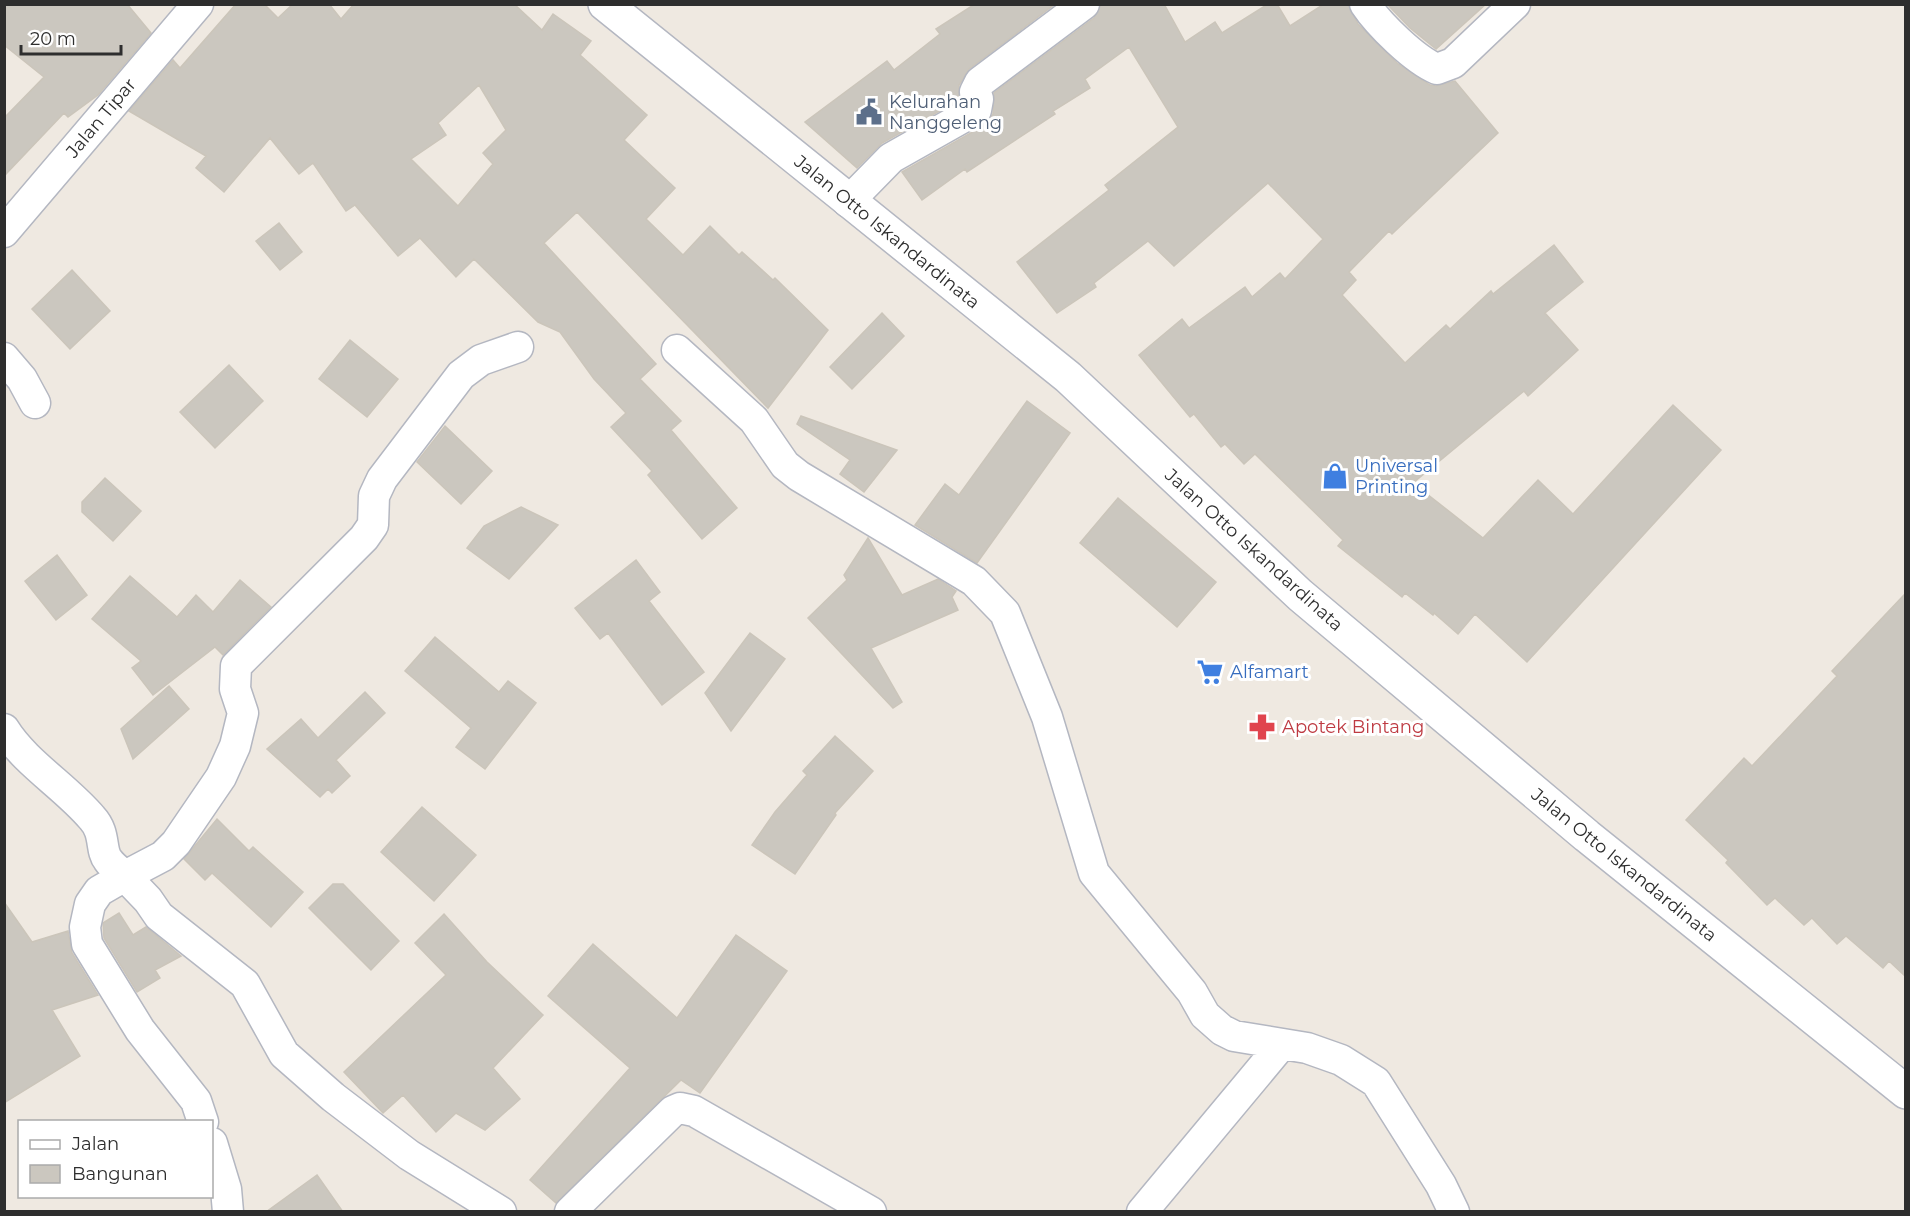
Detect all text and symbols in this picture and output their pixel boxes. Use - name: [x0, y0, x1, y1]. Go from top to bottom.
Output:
- scale bar: [21, 18, 122, 56]
- text: 20 m: [30, 28, 76, 50]
- street label: Jalan Tipar: [61, 74, 141, 163]
- place label: Kelurahan Nanggeleng: [889, 91, 1002, 134]
- public building icon: Kelurahan Nanggeleng: [854, 97, 884, 127]
- street label: Jalan Otto Iskandardinata: [789, 150, 984, 314]
- place label: Universal Printing: [1355, 455, 1438, 498]
- shop icon: Universal Printing: [1320, 461, 1350, 491]
- street label: Jalan Otto Iskandardinata: [1160, 464, 1348, 636]
- supermarket icon: Alfamart: [1195, 657, 1225, 687]
- place label: Alfamart: [1230, 661, 1309, 683]
- pharmacy icon: Apotek Bintang: [1247, 712, 1277, 742]
- place label: Apotek Bintang: [1282, 716, 1424, 738]
- street label: Jalan Otto Iskandardinata: [1526, 783, 1721, 947]
- legend: [18, 1120, 213, 1198]
- text: Jalan: [71, 1133, 119, 1155]
- text: Bangunan: [72, 1163, 168, 1185]

